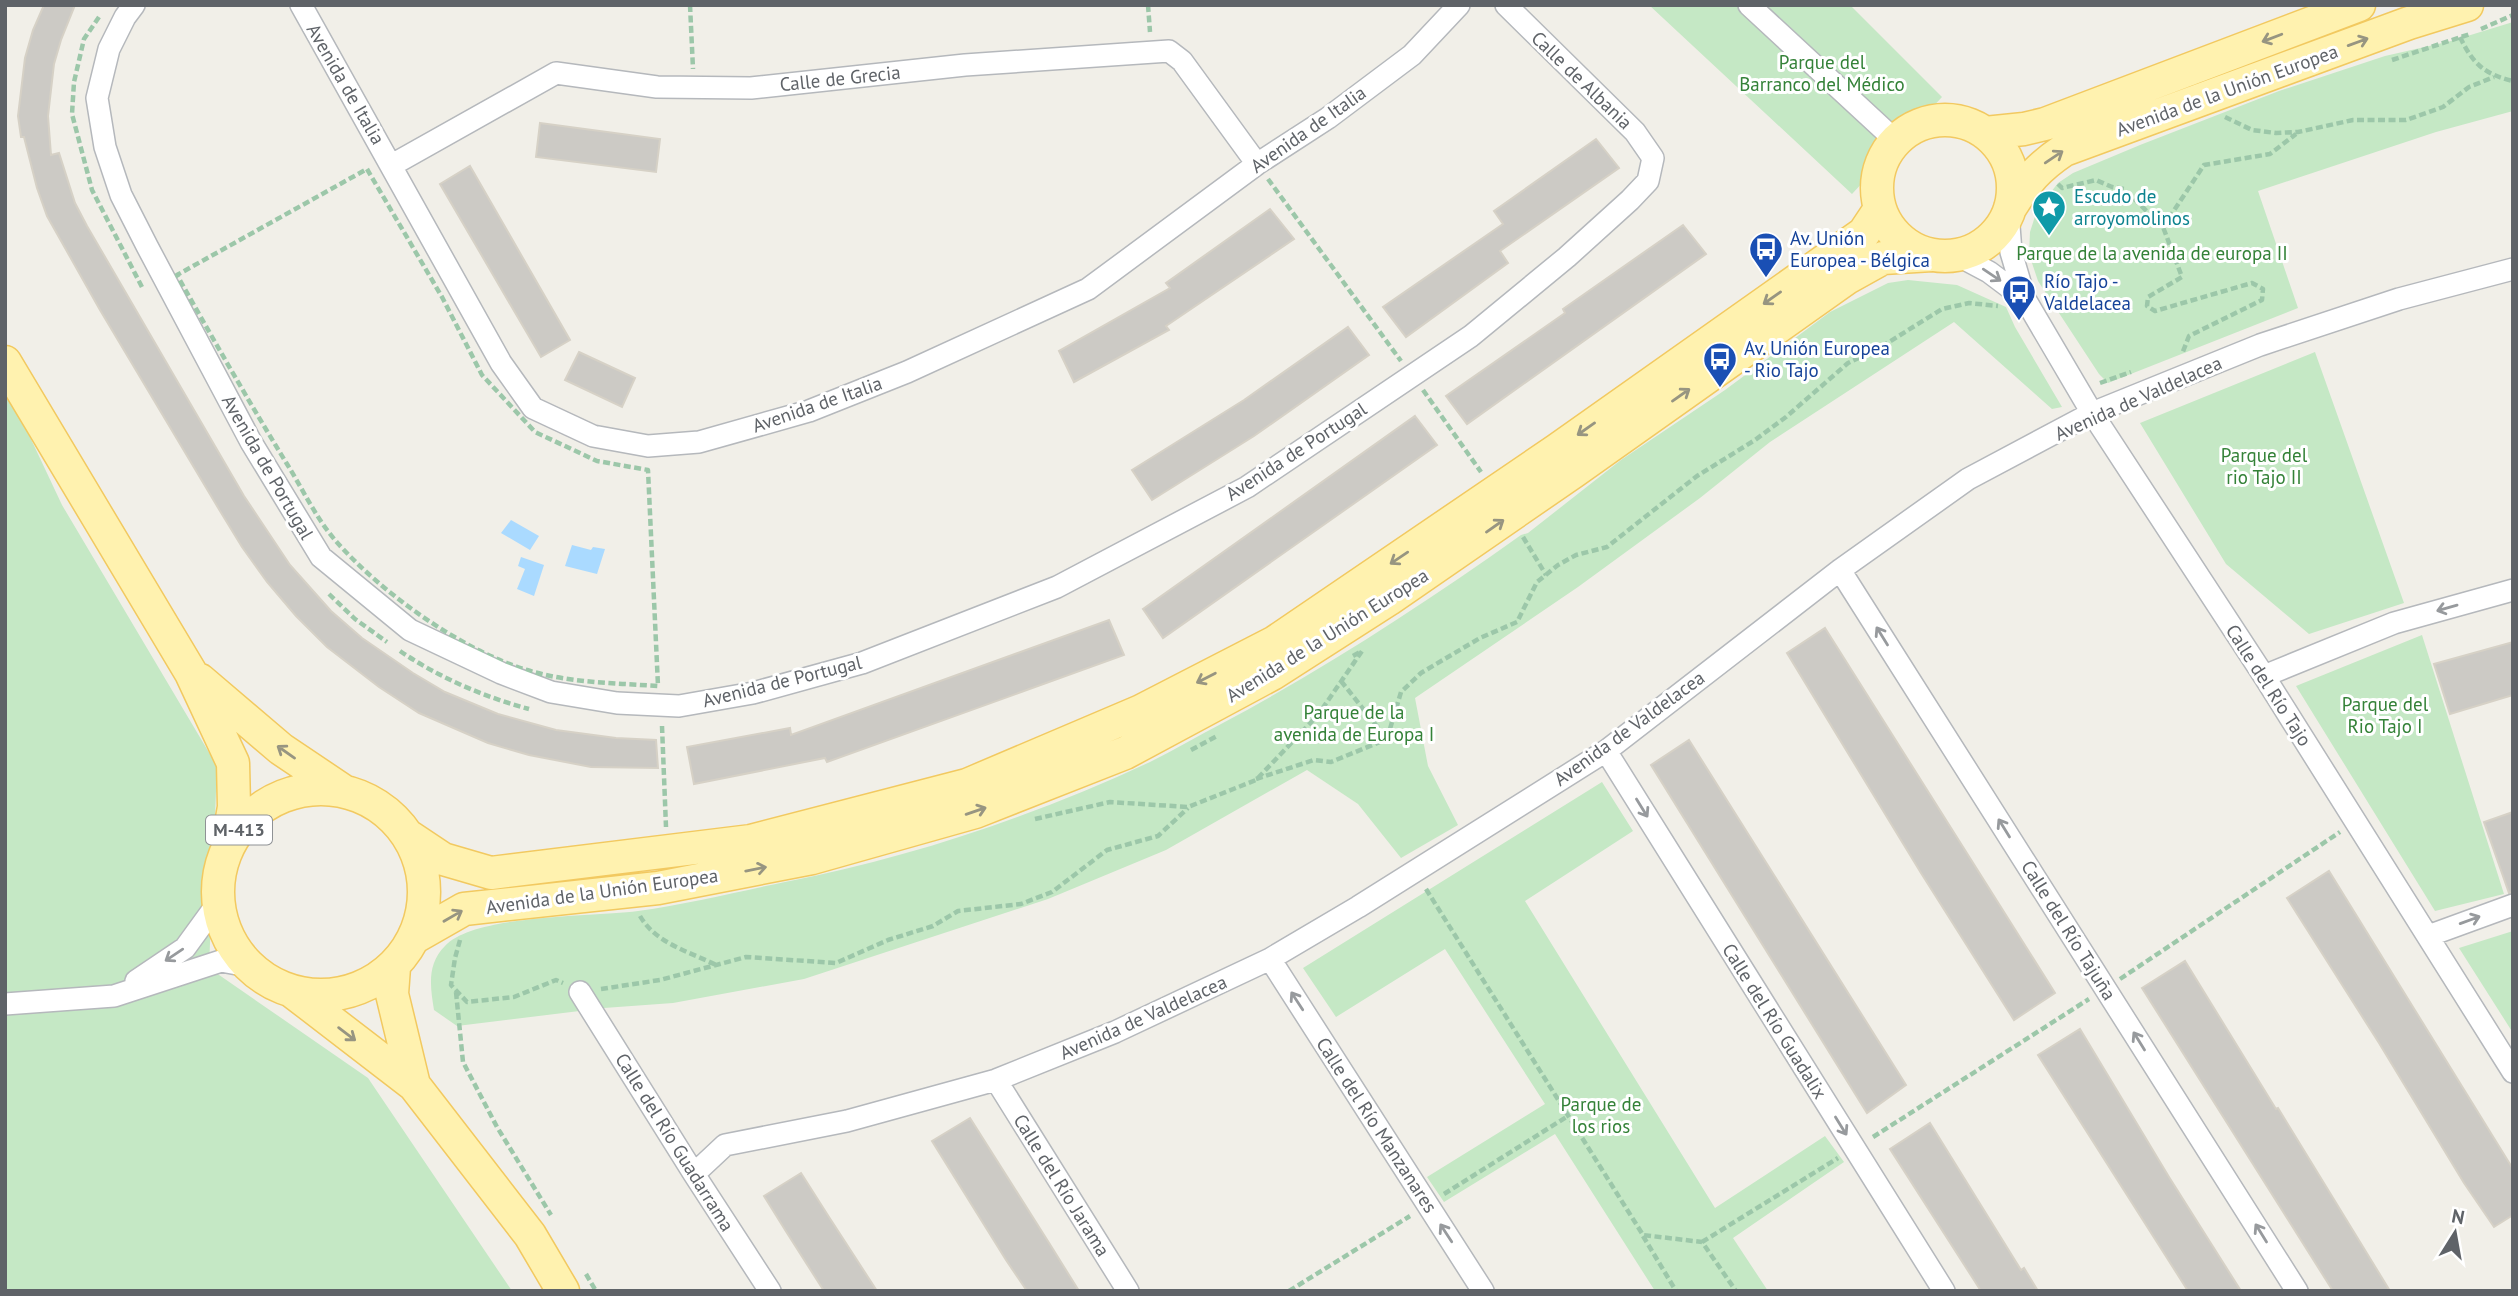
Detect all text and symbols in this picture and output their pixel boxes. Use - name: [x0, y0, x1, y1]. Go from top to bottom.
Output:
- street label: Avenida de Italia: [302, 19, 390, 149]
- street label: Calle de Albania: [1526, 26, 1638, 134]
- one-way arrow: [2262, 33, 2284, 45]
- one-way arrow: [2347, 35, 2369, 47]
- street label: Avenida de la Unión Europea: [2113, 39, 2341, 141]
- park label: Parque del Barranco del Médico: [1739, 50, 1905, 96]
- street label: Calle de Grecia: [778, 60, 902, 96]
- street label: Avenida de Italia: [1246, 80, 1370, 178]
- one-way arrow: [2044, 150, 2063, 164]
- place label: Escudo de arroyomolinos: [2074, 184, 2190, 230]
- place icon: Escudo de arroyomolinos: [2030, 188, 2068, 237]
- place label: Av. Unión Europea - Bélgica: [1790, 226, 1930, 272]
- bus stop icon: Av. Unión Europea - Bélgica: [1747, 230, 1785, 279]
- park label: Parque de la avenida de europa II: [2016, 241, 2288, 265]
- one-way arrow: [1982, 268, 2001, 282]
- place label: Río Tajo - Valdelacea: [2043, 269, 2131, 315]
- bus stop icon: Río Tajo - Valdelacea: [2000, 273, 2038, 322]
- one-way arrow: [1763, 291, 1782, 305]
- place label: Av. Unión Europea - Rio Tajo: [1744, 336, 1890, 382]
- bus stop icon: Av. Unión Europea - Rio Tajo: [1701, 340, 1739, 389]
- street label: Avenida de Valdelacea: [2051, 350, 2225, 446]
- street label: Avenida de Italia: [749, 371, 885, 437]
- one-way arrow: [1671, 388, 1690, 402]
- street label: Avenida de Portugal: [217, 390, 319, 544]
- street label: Avenida de Portugal: [1221, 396, 1371, 506]
- one-way arrow: [1577, 422, 1596, 437]
- park label: Parque del rio Tajo II: [2221, 443, 2308, 489]
- one-way arrow: [1485, 519, 1504, 533]
- one-way arrow: [1389, 551, 1409, 565]
- street label: Avenida de la Unión Europea: [1221, 563, 1433, 707]
- one-way arrow: [2436, 603, 2458, 616]
- street label: Calle del Río Tajo: [2221, 620, 2317, 750]
- one-way arrow: [1874, 627, 1888, 647]
- street label: Avenida de Portugal: [700, 650, 865, 712]
- street label: Avenida de Valdelacea: [1549, 665, 1709, 791]
- one-way arrow: [1196, 671, 1216, 685]
- park label: Parque del Rio Tajo I: [2342, 692, 2429, 738]
- park label: Parque de la avenida de Europa I: [1274, 700, 1434, 746]
- one-way arrow: [277, 745, 296, 759]
- one-way arrow: [1635, 798, 1649, 818]
- one-way arrow: [964, 804, 986, 816]
- road number: M-413: [206, 816, 272, 844]
- one-way arrow: [1996, 819, 2010, 839]
- street label: Calle del Río Tajuña: [2016, 856, 2122, 1004]
- one-way arrow: [744, 862, 767, 875]
- street label: Avenida de la Unión Europea: [484, 863, 720, 919]
- one-way arrow: [442, 909, 462, 923]
- one-way arrow: [2459, 913, 2481, 925]
- street label: Calle del Río Guadalix: [1717, 939, 1833, 1103]
- one-way arrow: [164, 949, 184, 963]
- street label: Avenida de Valdelacea: [1056, 969, 1230, 1065]
- one-way arrow: [1289, 991, 1303, 1011]
- one-way arrow: [338, 1026, 356, 1041]
- one-way arrow: [2131, 1032, 2146, 1051]
- street label: Calle del Río Manzanares: [1311, 1033, 1443, 1217]
- street label: Calle del Río Guadarrama: [610, 1048, 740, 1236]
- park label: Parque de los rios: [1561, 1092, 1641, 1138]
- street label: Calle del Río Jarama: [1009, 1109, 1115, 1261]
- one-way arrow: [1834, 1115, 1848, 1135]
- north arrow: [2420, 1198, 2490, 1268]
- text: N: [2450, 1203, 2467, 1229]
- one-way arrow: [1439, 1224, 1453, 1244]
- one-way arrow: [2253, 1224, 2268, 1243]

